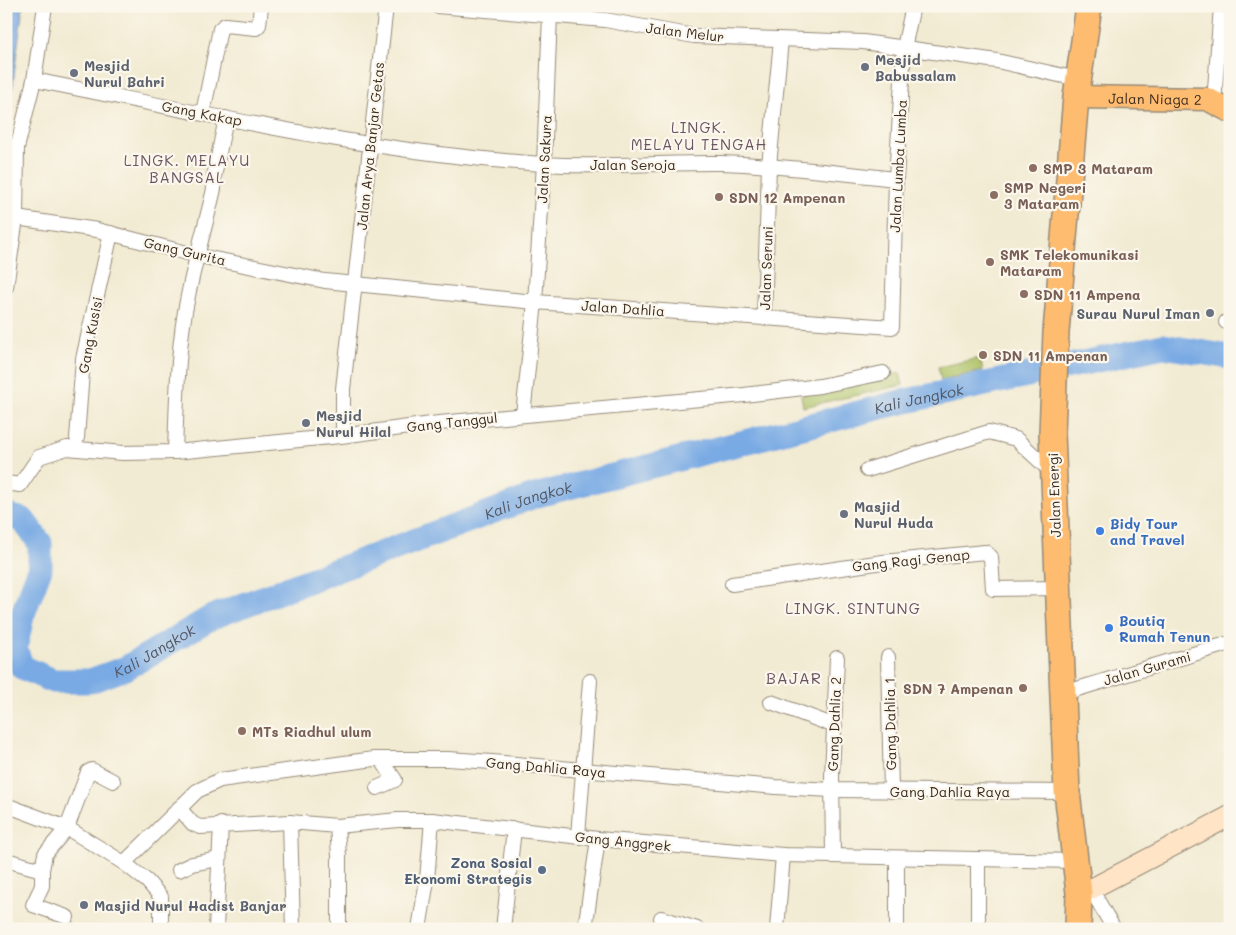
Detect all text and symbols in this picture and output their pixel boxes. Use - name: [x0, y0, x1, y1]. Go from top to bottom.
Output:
- street label: Jalan Melur: [645, 18, 725, 46]
- place label: Mesjid Babussalam: [875, 50, 956, 85]
- place label: Mesjid Nurul Bahri: [84, 56, 165, 91]
- street label: Jalan Arya Banjar Getas: [352, 61, 388, 231]
- marker: Mesjid Babussalam: [859, 61, 871, 73]
- marker: Mesjid Nurul Bahri: [68, 67, 80, 79]
- street label: Jalan Niaga 2: [1108, 88, 1202, 108]
- street label: Gang Kakap: [160, 96, 244, 130]
- street label: Jalan Lumba Lumba: [885, 99, 911, 233]
- street label: Jalan Sakura: [532, 114, 556, 204]
- district label: LINGK. MELAYU TENGAH: [631, 117, 767, 154]
- district label: LINGK. MELAYU BANGSAL: [124, 150, 250, 187]
- street label: Jalan Seroja: [590, 155, 676, 174]
- place label: SMP 3 Mataram: [1043, 159, 1153, 178]
- marker: SMP 3 Mataram: [1027, 162, 1039, 174]
- place label: SMP Negeri 3 Mataram: [1004, 178, 1086, 213]
- place label: SDN 12 Ampenan: [729, 188, 845, 207]
- marker: SMP Negeri 3 Mataram: [988, 189, 1000, 201]
- marker: SDN 12 Ampenan: [713, 191, 725, 203]
- street label: Jalan Seruni: [755, 226, 777, 310]
- street label: Gang Gurita: [142, 232, 228, 270]
- place label: SMK Telekomunikasi Mataram: [1000, 245, 1139, 280]
- marker: SMK Telekomunikasi Mataram: [984, 256, 996, 268]
- place label: SDN 11 Ampena: [1034, 285, 1141, 304]
- marker: SDN 11 Ampena: [1018, 288, 1030, 300]
- street label: Gang Kusisi: [73, 295, 107, 375]
- street label: Jalan Dahlia: [581, 296, 665, 320]
- place label: Surau Nurul Iman: [1077, 304, 1200, 323]
- marker: Surau Nurul Iman: [1204, 307, 1216, 319]
- place label: SDN 11 Ampenan: [993, 346, 1108, 365]
- marker: SDN 11 Ampenan: [977, 349, 989, 361]
- water label: Kali Jangkok: [872, 379, 966, 418]
- place label: Mesjid Nurul Hilal: [316, 406, 391, 441]
- street label: Gang Tanggul: [406, 408, 498, 436]
- marker: Mesjid Nurul Hilal: [300, 417, 312, 429]
- street label: Jalan Energi: [1043, 452, 1065, 538]
- water label: Kali Jangkok: [481, 476, 575, 524]
- place label: Masjid Nurul Huda: [854, 497, 934, 532]
- marker: Masjid Nurul Huda: [838, 508, 850, 520]
- place label: Bidy Tour and Travel: [1110, 514, 1184, 549]
- marker: Bidy Tour and Travel: [1094, 525, 1106, 537]
- street label: Gang Ragi Genap: [851, 544, 971, 576]
- district label: LINGK. SINTUNG: [785, 598, 921, 618]
- place label: Boutiq Rumah Tenun: [1119, 611, 1210, 646]
- water label: Kali Jangkok: [111, 619, 200, 682]
- marker: Boutiq Rumah Tenun: [1103, 622, 1115, 634]
- street label: Jalan Gurami: [1101, 646, 1193, 690]
- district label: BAJAR: [766, 667, 822, 688]
- street label: Gang Dahlia 2: [823, 676, 845, 772]
- street label: Gang Dahlia 1: [880, 677, 900, 771]
- place label: SDN 7 Ampenan: [903, 679, 1013, 698]
- marker: SDN 7 Ampenan: [1017, 682, 1029, 694]
- place label: MTs Riadhul ulum: [252, 722, 372, 741]
- marker: MTs Riadhul ulum: [236, 725, 248, 737]
- street label: Gang Dahlia Raya: [485, 752, 607, 782]
- street label: Gang Dahlia Raya: [890, 782, 1010, 801]
- street label: Gang Anggrek: [574, 827, 672, 855]
- place label: Zona Sosial Ekonomi Strategis: [404, 853, 532, 888]
- marker: Zona Sosial Ekonomi Strategis: [536, 864, 548, 876]
- place label: Masjid Nurul Hadist Banjar: [94, 896, 287, 915]
- marker: Masjid Nurul Hadist Banjar: [78, 899, 90, 911]

